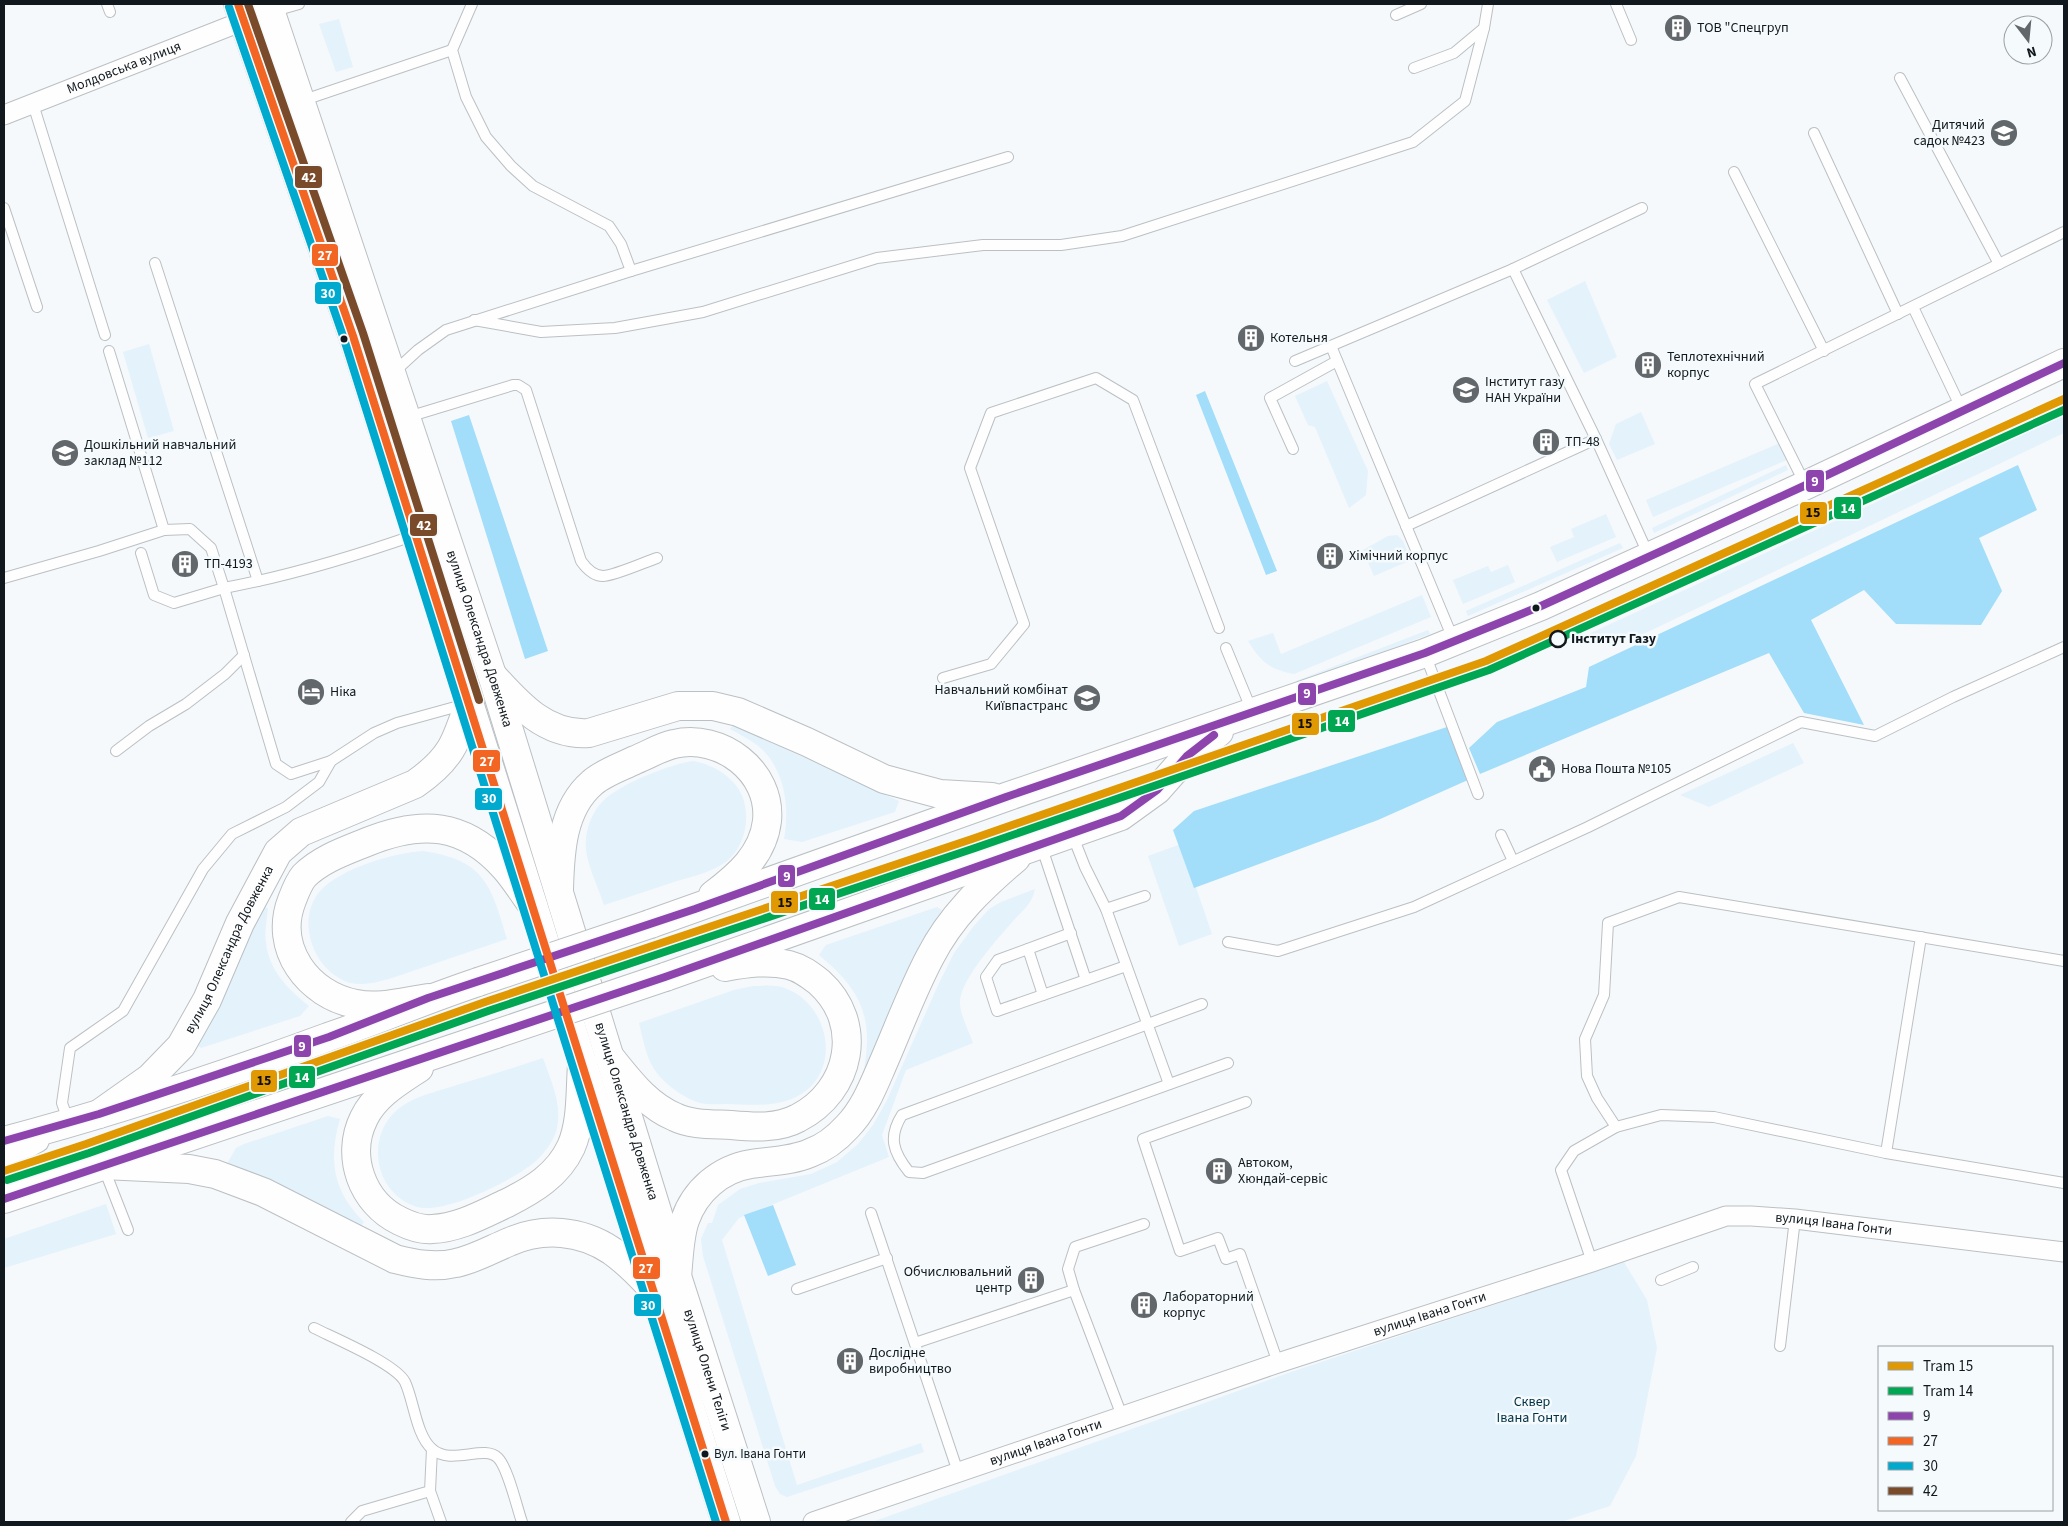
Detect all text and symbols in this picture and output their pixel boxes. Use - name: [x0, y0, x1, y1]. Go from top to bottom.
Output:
- building icon: ТОВ "Спецгруп: [1663, 13, 1693, 43]
- north arrow: [2003, 15, 2053, 65]
- place label: ТОВ "Спецгруп: [1697, 18, 1789, 38]
- street label: Молдовська вулиця: [64, 36, 184, 99]
- text: N: [2024, 41, 2039, 62]
- place label: Дитячий садок №423: [1914, 115, 1985, 151]
- school or university icon: Дитячий садок №423: [1989, 118, 2019, 148]
- line badge: 42: [294, 165, 323, 189]
- text: 42: [302, 168, 316, 188]
- line badge: 27: [311, 243, 339, 267]
- text: 27: [318, 246, 332, 266]
- line badge: 30: [314, 281, 342, 305]
- text: 30: [321, 284, 335, 304]
- building icon: Котельня: [1236, 323, 1266, 353]
- place label: Котельня: [1270, 328, 1328, 348]
- unlabelled marker: [339, 334, 349, 344]
- place label: Теплотехнічний корпус: [1667, 347, 1765, 383]
- building icon: Теплотехнічний корпус: [1633, 350, 1663, 380]
- place label: Інститут газу НАН України: [1485, 372, 1565, 408]
- school or university icon: Інститут газу НАН України: [1451, 375, 1481, 405]
- building icon: ТП-48: [1531, 427, 1561, 457]
- place label: ТП-48: [1565, 432, 1600, 452]
- place label: Дошкільний навчальний заклад №112: [84, 435, 236, 471]
- school or university icon: Дошкільний навчальний заклад №112: [50, 438, 80, 468]
- line badge: 9: [1805, 469, 1825, 493]
- text: 9: [1811, 472, 1819, 492]
- line badge: 14: [1833, 496, 1862, 520]
- text: 14: [1841, 499, 1856, 519]
- line badge: 15: [1799, 501, 1828, 525]
- text: 15: [1806, 503, 1820, 523]
- line badge: 42: [409, 513, 438, 537]
- text: 42: [417, 516, 431, 536]
- building icon: Хімічний корпус: [1315, 541, 1345, 571]
- place label: Хімічний корпус: [1349, 546, 1449, 566]
- street label: вулиця Олександра Довженка: [441, 548, 517, 730]
- building icon: ТП-4193: [170, 549, 200, 579]
- place label: ТП-4193: [204, 554, 253, 574]
- unlabelled marker: [1531, 603, 1541, 613]
- place label: Інститут Газу: [1571, 629, 1657, 649]
- marker: Інститут Газу: [1549, 630, 1567, 648]
- hotel icon: Ніка: [296, 677, 326, 707]
- place label: Навчальний комбінат Київпастранс: [934, 680, 1069, 716]
- place label: Ніка: [330, 682, 356, 702]
- line badge: 9: [1297, 682, 1317, 706]
- school or university icon: Навчальний комбінат Київпастранс: [1072, 683, 1102, 713]
- text: 9: [1303, 684, 1311, 704]
- line badge: 14: [1327, 709, 1356, 733]
- line badge: 15: [1291, 712, 1320, 736]
- text: 14: [1335, 712, 1350, 732]
- text: 15: [1298, 714, 1312, 734]
- line badge: 27: [472, 749, 501, 773]
- text: 27: [480, 752, 494, 772]
- public building icon: Нова Пошта №105: [1527, 754, 1557, 784]
- place label: Нова Пошта №105: [1561, 759, 1671, 779]
- line badge: 30: [474, 787, 503, 811]
- text: 30: [482, 789, 496, 809]
- street label: вулиця Олександра Довженка: [180, 862, 279, 1037]
- line badge: 9: [777, 864, 796, 888]
- text: 9: [783, 867, 791, 887]
- line badge: 14: [808, 887, 836, 911]
- line badge: 15: [770, 890, 799, 914]
- text: 14: [815, 890, 830, 910]
- text: 15: [778, 893, 792, 913]
- street label: вулиця Олександра Довженка: [590, 1020, 663, 1203]
- line badge: 9: [293, 1034, 312, 1058]
- text: 9: [298, 1037, 306, 1057]
- line badge: 14: [288, 1065, 316, 1089]
- text: 14: [295, 1068, 310, 1088]
- line badge: 15: [250, 1069, 278, 1093]
- text: 15: [257, 1071, 271, 1091]
- place label: Автоком, Хюндай-сервіс: [1238, 1153, 1329, 1189]
- building icon: Автоком, Хюндай-сервіс: [1204, 1156, 1234, 1186]
- street label: вулиця Івана Гонти: [1774, 1208, 1893, 1241]
- line badge: 27: [632, 1256, 661, 1280]
- text: 27: [639, 1259, 653, 1279]
- place label: Обчислювальний центр: [904, 1262, 1012, 1298]
- building icon: Обчислювальний центр: [1016, 1265, 1046, 1295]
- place label: Лабораторний корпус: [1163, 1287, 1254, 1323]
- street label: вулиця Івана Гонти: [1371, 1287, 1489, 1342]
- building icon: Лабораторний корпус: [1129, 1290, 1159, 1320]
- line badge: 30: [633, 1293, 662, 1317]
- text: 30: [641, 1296, 655, 1316]
- street label: вулиця Олени Теліги: [678, 1307, 736, 1434]
- place label: Дослідне виробництво: [869, 1343, 952, 1379]
- building icon: Дослідне виробництво: [835, 1346, 865, 1376]
- legend: [1878, 1346, 2053, 1511]
- text: Tram 15: [1923, 1356, 1973, 1377]
- text: Tram 14: [1923, 1381, 1974, 1402]
- park label: Сквер Івана Гонти: [1497, 1392, 1567, 1428]
- text: 9: [1923, 1406, 1930, 1427]
- street label: вулиця Івана Гонти: [987, 1414, 1105, 1471]
- text: 27: [1923, 1431, 1938, 1452]
- place label: Вул. Івана Гонти: [714, 1445, 806, 1463]
- marker: Вул. Івана Гонти: [700, 1449, 710, 1459]
- text: 30: [1923, 1456, 1938, 1477]
- text: 42: [1923, 1481, 1938, 1502]

